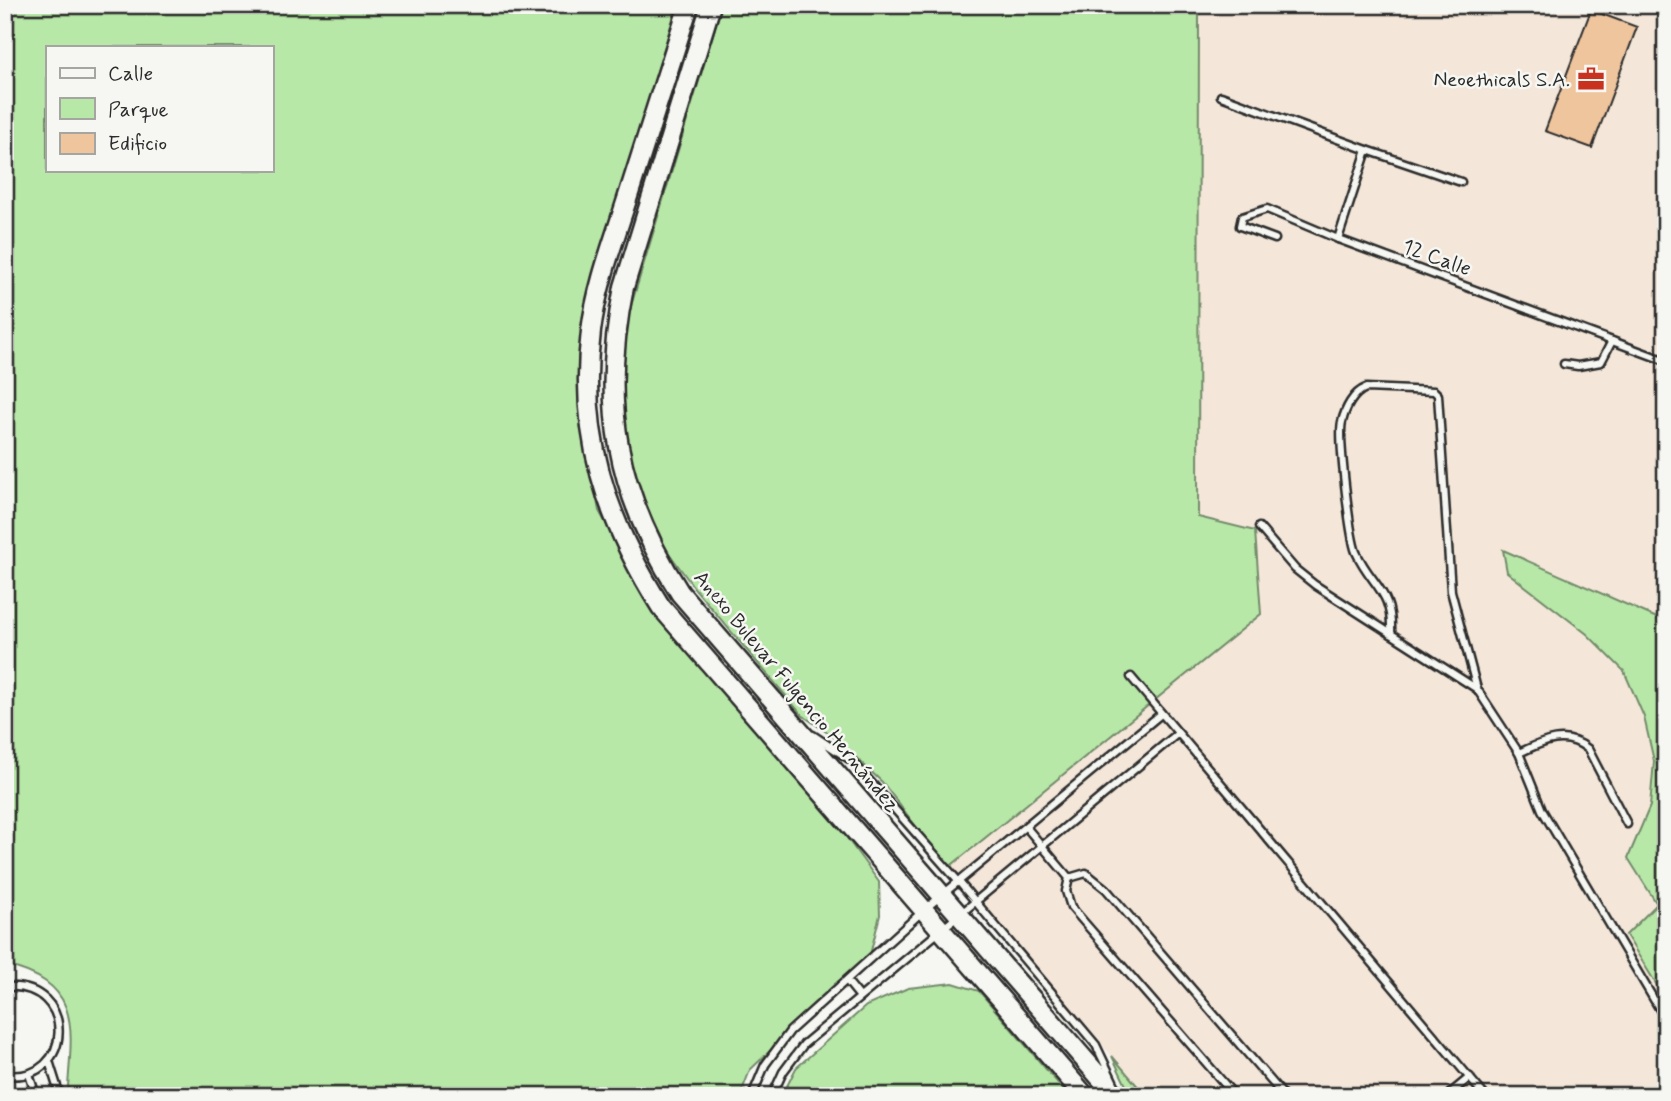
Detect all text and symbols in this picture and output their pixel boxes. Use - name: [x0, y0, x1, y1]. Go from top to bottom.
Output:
- legend: [46, 46, 273, 172]
- text: Calle: [108, 60, 153, 88]
- office icon: Neoethicals S.A.: [1576, 64, 1606, 94]
- place label: Neoethicals S.A.: [1434, 66, 1570, 94]
- text: Parque: [108, 96, 169, 124]
- text: Edificio: [108, 130, 167, 158]
- street label: 12 Calle: [1398, 233, 1475, 283]
- street label: Anexo Bulevar Fulgencio Hernández: [687, 565, 906, 819]

